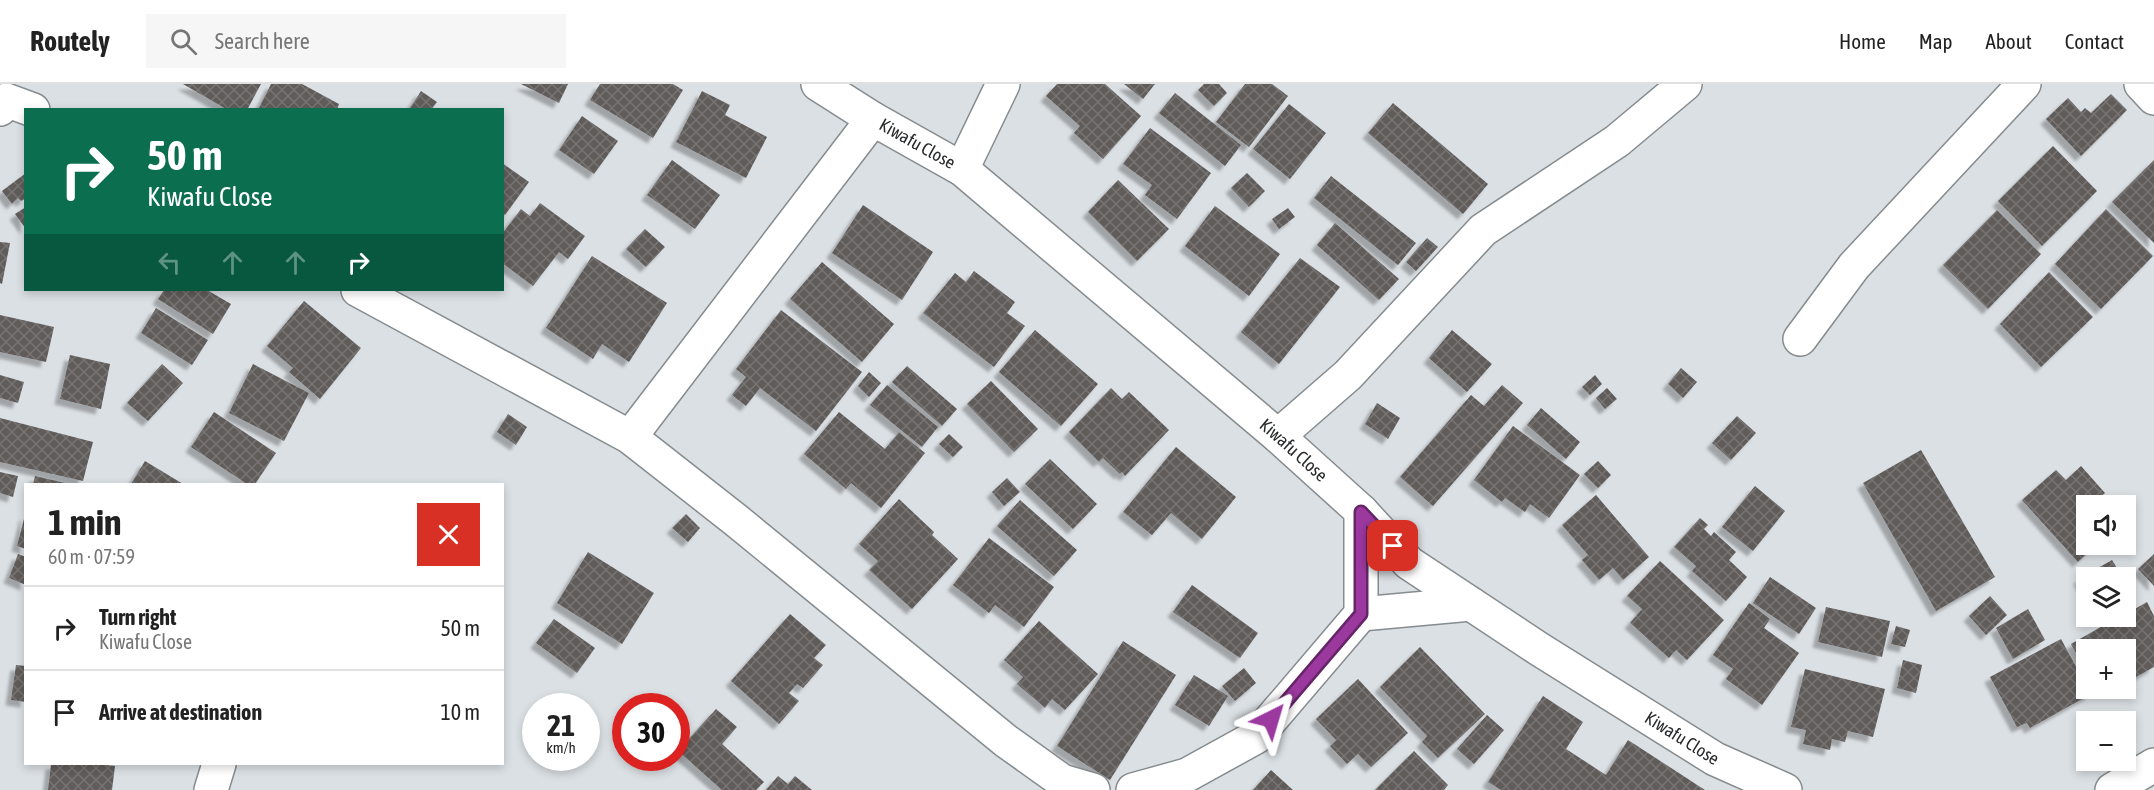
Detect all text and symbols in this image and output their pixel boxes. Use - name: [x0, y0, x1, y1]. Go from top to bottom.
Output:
- search box: [146, 14, 566, 68]
- text: Routely: [30, 25, 110, 57]
- icon: search: [167, 25, 200, 58]
- text: Search here: [215, 28, 310, 54]
- text: Home: [1839, 29, 1886, 53]
- text: Map: [1919, 29, 1953, 53]
- text: About: [1986, 29, 2032, 53]
- text: Contact: [2065, 29, 2124, 53]
- street label: Kiwafu Close: [876, 114, 959, 173]
- text: 50 m: [147, 131, 222, 179]
- icon: right: [48, 132, 126, 210]
- text: Kiwafu Close: [147, 181, 273, 212]
- icon: left: [153, 246, 186, 279]
- icon: ahead: [216, 246, 249, 279]
- icon: ahead: [279, 246, 312, 279]
- icon: right: [342, 246, 375, 279]
- street label: Kiwafu Close: [1256, 414, 1332, 486]
- map controls: [2076, 495, 2136, 771]
- button: sound: [2076, 495, 2136, 555]
- text: 1 min: [48, 501, 122, 543]
- button: close: [417, 503, 480, 566]
- pin: [1367, 520, 1418, 571]
- icon: arrive: [1376, 529, 1409, 562]
- text: 60 m · 07:59: [48, 545, 135, 568]
- button: layers: [2076, 567, 2136, 627]
- text: Turn right: [99, 604, 176, 630]
- icon: right: [48, 612, 81, 645]
- text: 50 m: [440, 615, 480, 641]
- text: Kiwafu Close: [99, 630, 192, 653]
- button: +: [2076, 639, 2136, 699]
- position arrow: [1239, 687, 1303, 751]
- speed limit sign: 30: [612, 693, 690, 771]
- icon: arrive: [48, 696, 81, 729]
- text: Arrive at destination: [99, 699, 262, 725]
- text: 10 m: [440, 699, 480, 725]
- street label: Kiwafu Close: [1641, 707, 1723, 769]
- text: 21: [547, 708, 575, 742]
- button: −: [2076, 711, 2136, 771]
- text: km/h: [546, 739, 576, 756]

